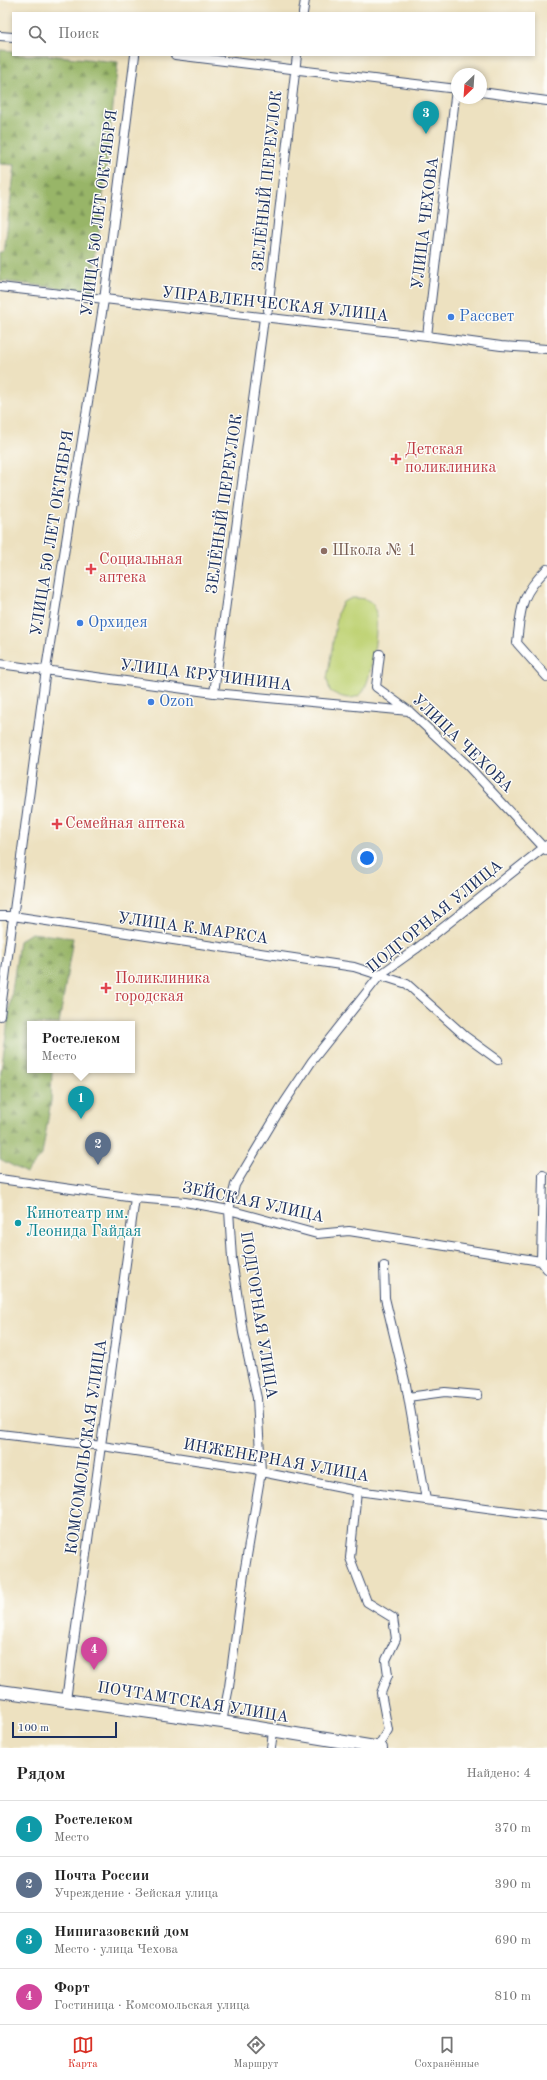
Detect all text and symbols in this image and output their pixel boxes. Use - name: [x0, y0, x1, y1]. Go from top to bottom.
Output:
- search box: [12, 12, 535, 56]
- icon: search: [26, 23, 48, 45]
- text: Поиск: [58, 27, 99, 42]
- north arrow: [451, 68, 487, 104]
- street label: ЗЕЛЁНЫЙ ПЕРЕУЛОК: [247, 89, 285, 272]
- pin: 3: [413, 101, 439, 134]
- street label: УЛИЦА 50 ЛЕТ ОКТЯБРЯ: [79, 109, 121, 317]
- street label: УЛИЦА ЧЕХОВА: [410, 156, 442, 290]
- street label: УПРАВЛЕНЧЕСКАЯ УЛИЦА: [161, 285, 389, 325]
- place label: Рассвет: [459, 309, 514, 325]
- marker: Рассвет: [446, 312, 456, 322]
- street label: ЗЕЛЁНЫЙ ПЕРЕУЛОК: [200, 412, 246, 595]
- street label: УЛИЦА 50 ЛЕТ ОКТЯБРЯ: [29, 429, 77, 637]
- place label: Детская поликлиника: [405, 442, 496, 476]
- marker: Детская поликлиника: [390, 453, 402, 465]
- place label: Школа № 1: [332, 543, 417, 559]
- marker: Школа № 1: [319, 546, 329, 556]
- place label: Социальная аптека: [99, 552, 183, 586]
- marker: Социальная аптека: [86, 564, 96, 574]
- place label: Орхидея: [88, 615, 148, 631]
- marker: Орхидея: [75, 618, 85, 628]
- street label: УЛИЦА КРУЧИНИНА: [119, 657, 293, 695]
- street label: УЛИЦА ЧЕХОВА: [408, 692, 516, 796]
- place label: Ozon: [159, 694, 194, 710]
- marker: Ozon: [146, 697, 156, 707]
- place label: Семейная аптека: [65, 816, 185, 832]
- marker: Семейная аптека: [52, 819, 62, 829]
- your location: [357, 848, 377, 868]
- street label: ПОДГОРНАЯ УЛИЦА: [364, 857, 506, 977]
- street label: УЛИЦА К.МАРКСА: [117, 911, 269, 947]
- place label: Поликлиника городская: [115, 971, 210, 1005]
- marker: Поликлиника городская: [100, 982, 112, 994]
- popup: [27, 1021, 135, 1073]
- text: Ростелеком: [42, 1032, 120, 1047]
- text: Место: [42, 1050, 77, 1063]
- pin: 1: [68, 1086, 94, 1119]
- pin: 2: [85, 1132, 111, 1165]
- street label: ЗЕЙСКАЯ УЛИЦА: [181, 1176, 326, 1226]
- place label: Кинотеатр им. Леонида Гайдая: [26, 1206, 141, 1240]
- marker: Кинотеатр им. Леонида Гайдая: [13, 1218, 23, 1228]
- street label: ПОДГОРНАЯ УЛИЦА: [237, 1230, 279, 1400]
- street label: КОМСОМОЛЬСКАЯ УЛИЦА: [64, 1338, 110, 1556]
- street label: ИНЖЕНЕРНАЯ УЛИЦА: [182, 1437, 370, 1485]
- pin: 4: [81, 1637, 107, 1670]
- street label: ПОЧТАМТСКАЯ УЛИЦА: [96, 1680, 290, 1726]
- scale bar: [12, 1720, 117, 1739]
- text: 100 m: [18, 1723, 49, 1734]
- text: Рядом: [16, 1766, 65, 1783]
- text: Найдено: 4: [467, 1767, 531, 1780]
- text: Ростелеком: [54, 1813, 133, 1828]
- text: 1: [25, 1822, 33, 1835]
- text: 370 m: [494, 1822, 531, 1835]
- text: Место: [54, 1831, 89, 1844]
- text: Почта России: [54, 1869, 149, 1884]
- text: 2: [25, 1878, 33, 1891]
- text: 390 m: [494, 1878, 531, 1891]
- text: Учреждение · Зейская улица: [54, 1887, 218, 1900]
- text: Нипигазовский дом: [54, 1925, 189, 1940]
- text: 3: [25, 1934, 33, 1947]
- text: 690 m: [494, 1934, 531, 1947]
- text: Место · улица Чехова: [54, 1943, 178, 1956]
- text: Форт: [54, 1981, 90, 1996]
- text: 4: [25, 1990, 33, 2003]
- text: 810 m: [494, 1990, 531, 2003]
- text: Гостиница · Комсомольская улица: [54, 1999, 250, 2012]
- tab: Карта: [68, 2034, 98, 2072]
- tab: Маршрут: [233, 2034, 279, 2072]
- tab: Сохранённые: [414, 2034, 479, 2072]

